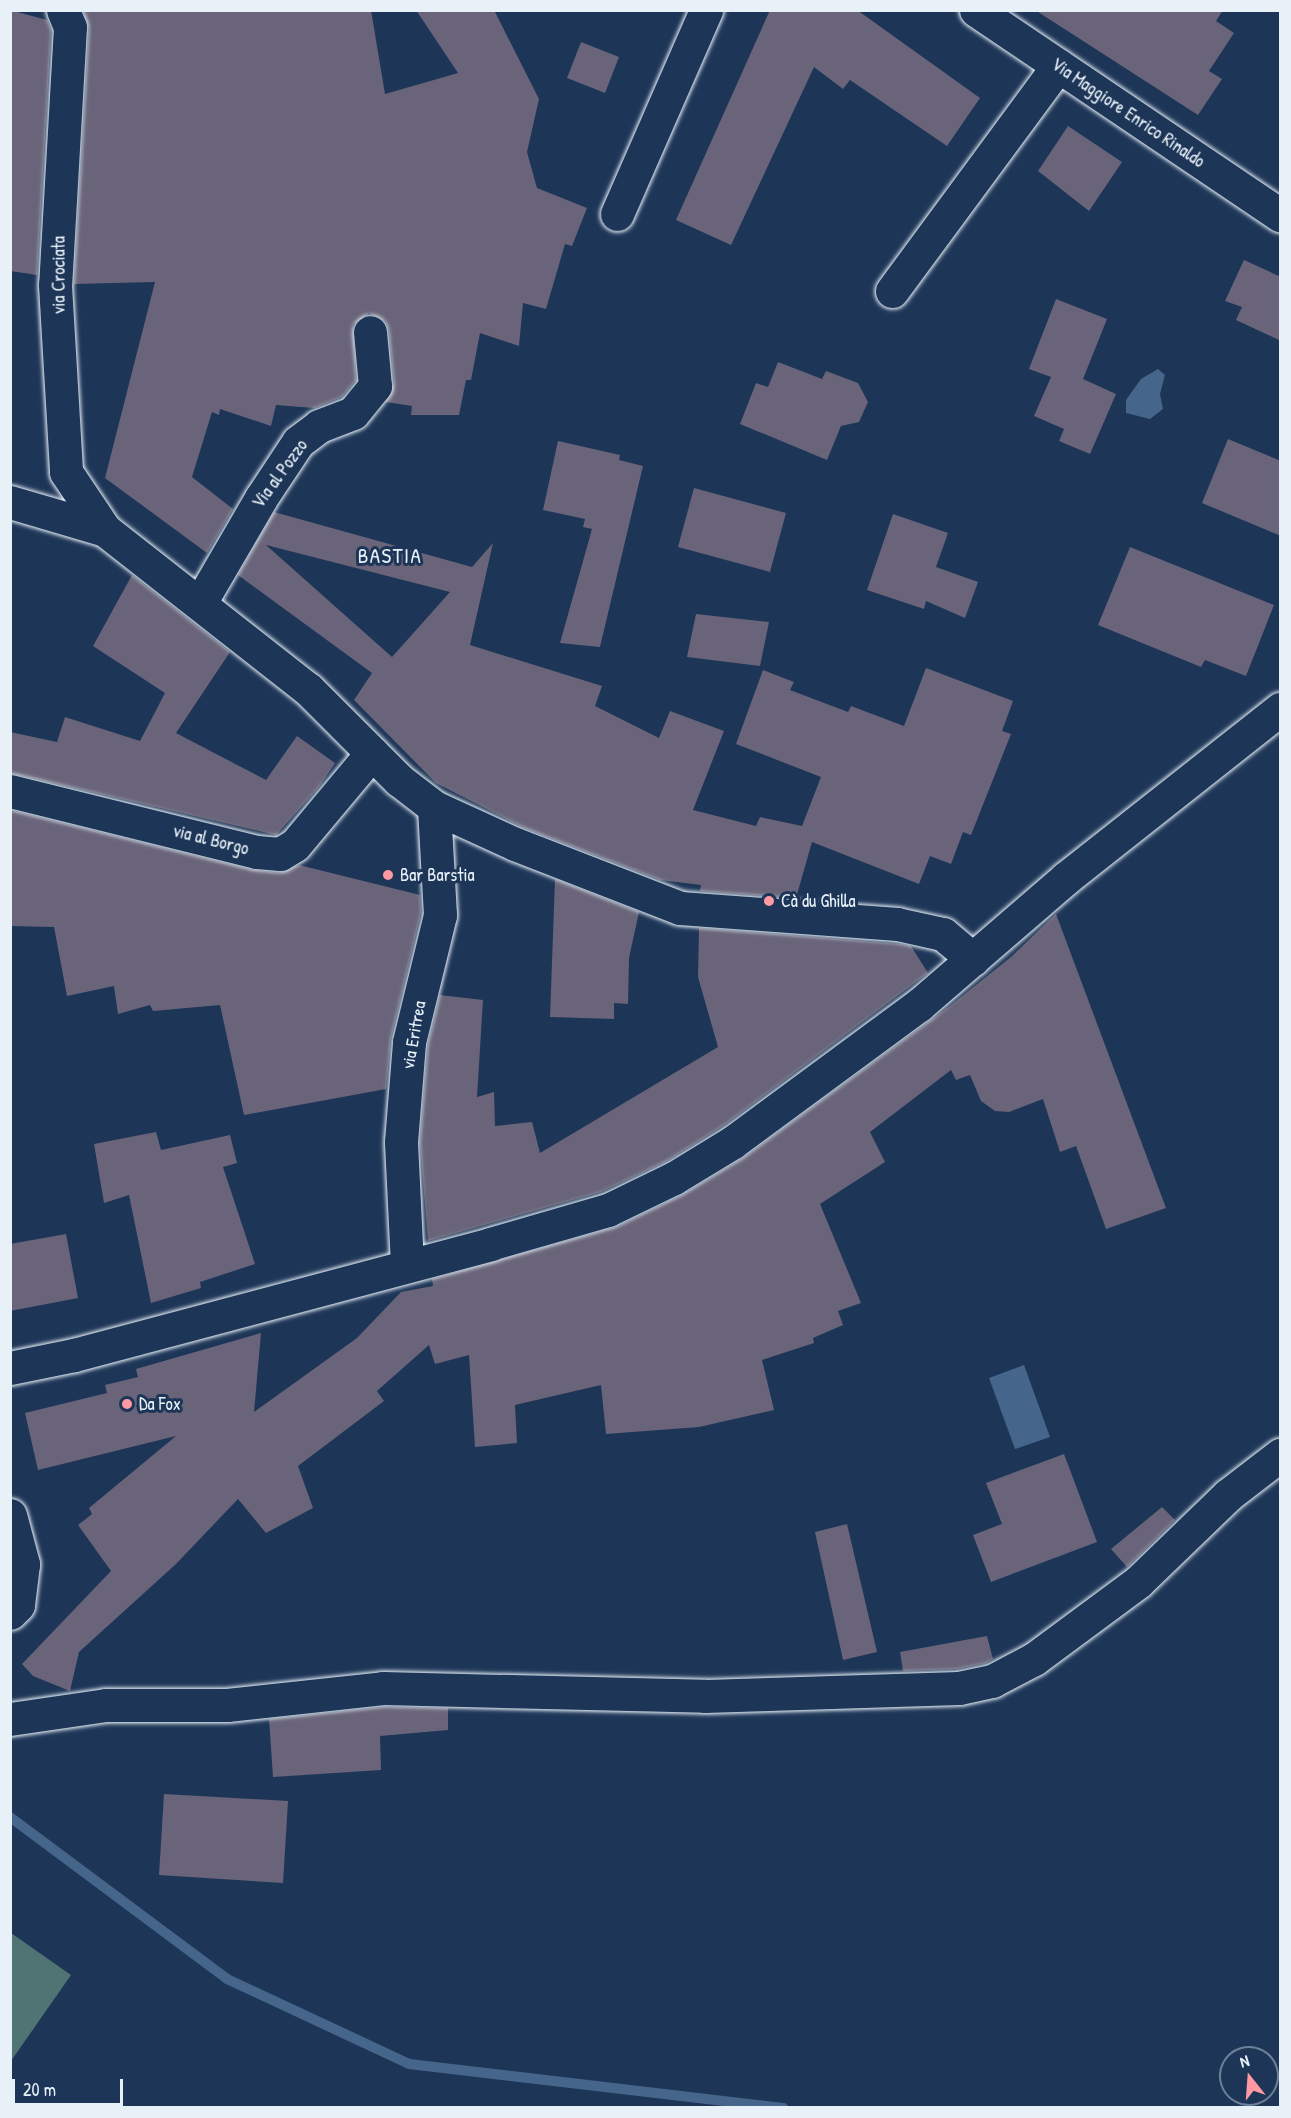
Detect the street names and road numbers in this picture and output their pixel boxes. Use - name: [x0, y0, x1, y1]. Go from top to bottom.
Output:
- street label: Via Maggiore Enrico Rinaldo: [1047, 54, 1209, 172]
- street label: via Crociata: [48, 236, 70, 314]
- street label: Via al Pozzo: [248, 435, 312, 513]
- street label: via al Borgo: [171, 820, 251, 860]
- street label: via Eritrea: [397, 999, 431, 1071]

